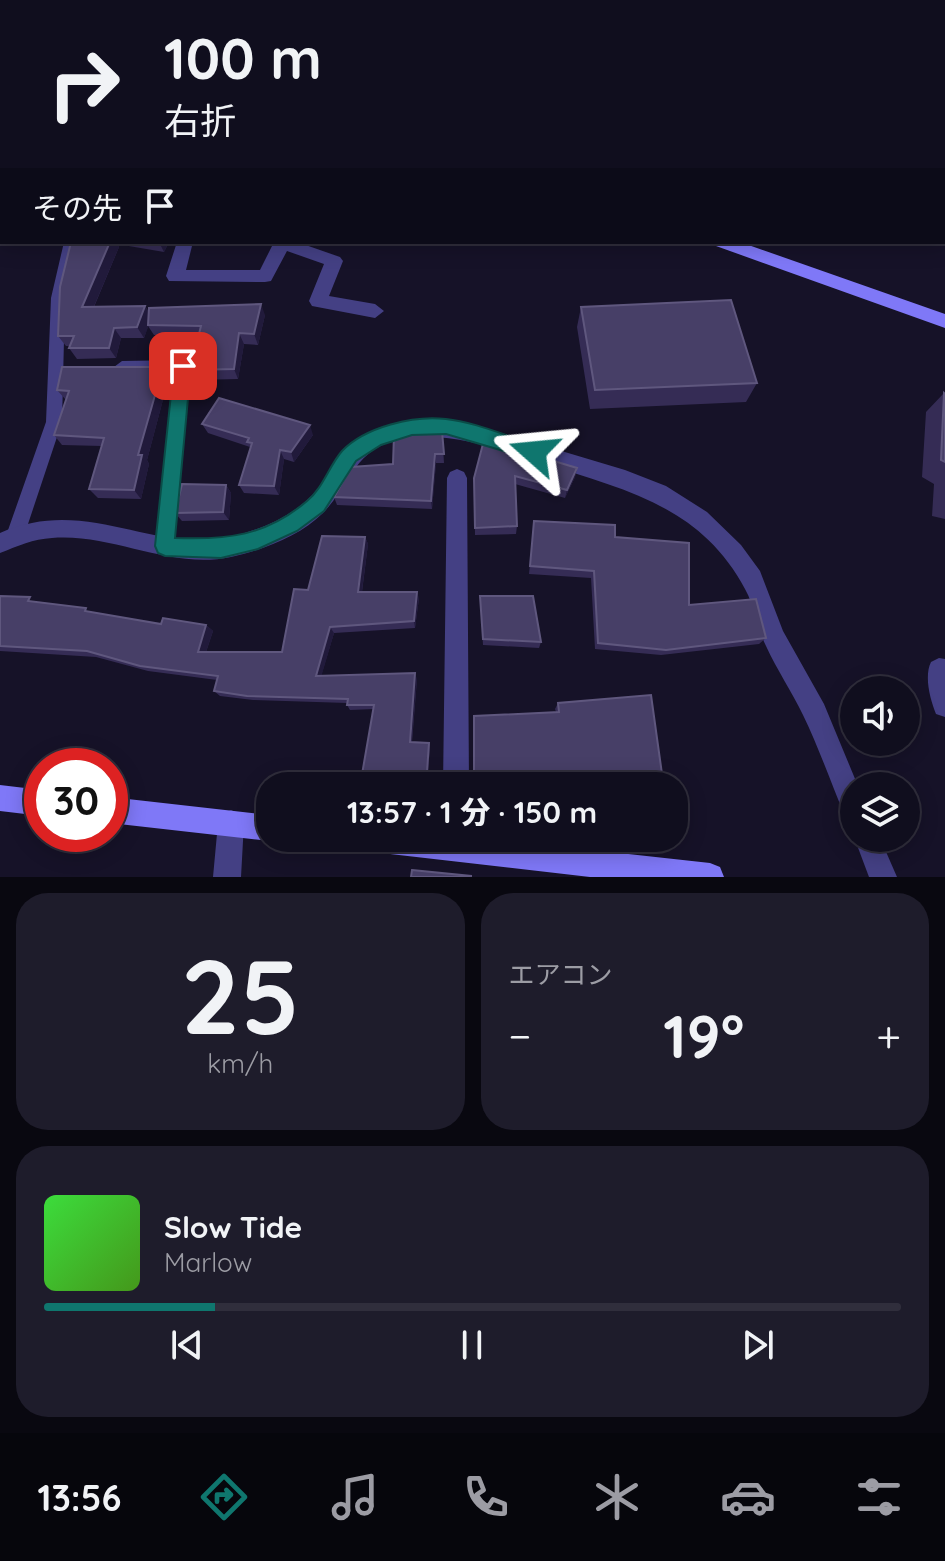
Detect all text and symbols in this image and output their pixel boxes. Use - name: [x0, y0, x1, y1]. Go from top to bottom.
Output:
- text: 100 m: [164, 23, 322, 93]
- icon: right: [32, 32, 136, 136]
- text: 右折: [164, 98, 236, 143]
- icon: arrive: [138, 184, 182, 228]
- text: その先: [32, 189, 122, 227]
- pin: [149, 332, 217, 400]
- icon: arrive: [161, 344, 205, 388]
- position arrow: [492, 410, 576, 494]
- map controls: [840, 676, 920, 852]
- button: sound: [840, 676, 920, 756]
- speed limit sign: 30: [24, 748, 128, 852]
- button: layers: [840, 772, 920, 852]
- text: 13:57 · 1 分 · 150 m: [347, 793, 597, 831]
- text: 25: [181, 930, 300, 1060]
- text: エアコン: [509, 958, 613, 991]
- text: 19°: [663, 998, 744, 1073]
- text: −: [509, 1008, 531, 1063]
- text: +: [876, 1008, 901, 1063]
- text: km/h: [207, 1047, 273, 1080]
- text: Slow Tide: [164, 1208, 302, 1246]
- text: Marlow: [164, 1246, 252, 1279]
- icon: previous: [165, 1323, 209, 1367]
- icon: pause: [450, 1323, 494, 1367]
- icon: next: [736, 1323, 780, 1367]
- icon: directions: [196, 1469, 252, 1525]
- icon: music: [327, 1469, 383, 1525]
- icon: phone: [458, 1469, 514, 1525]
- icon: climate: [589, 1469, 645, 1525]
- icon: car: [720, 1469, 776, 1525]
- icon: filters: [851, 1469, 907, 1525]
- text: 13:56: [38, 1475, 121, 1520]

